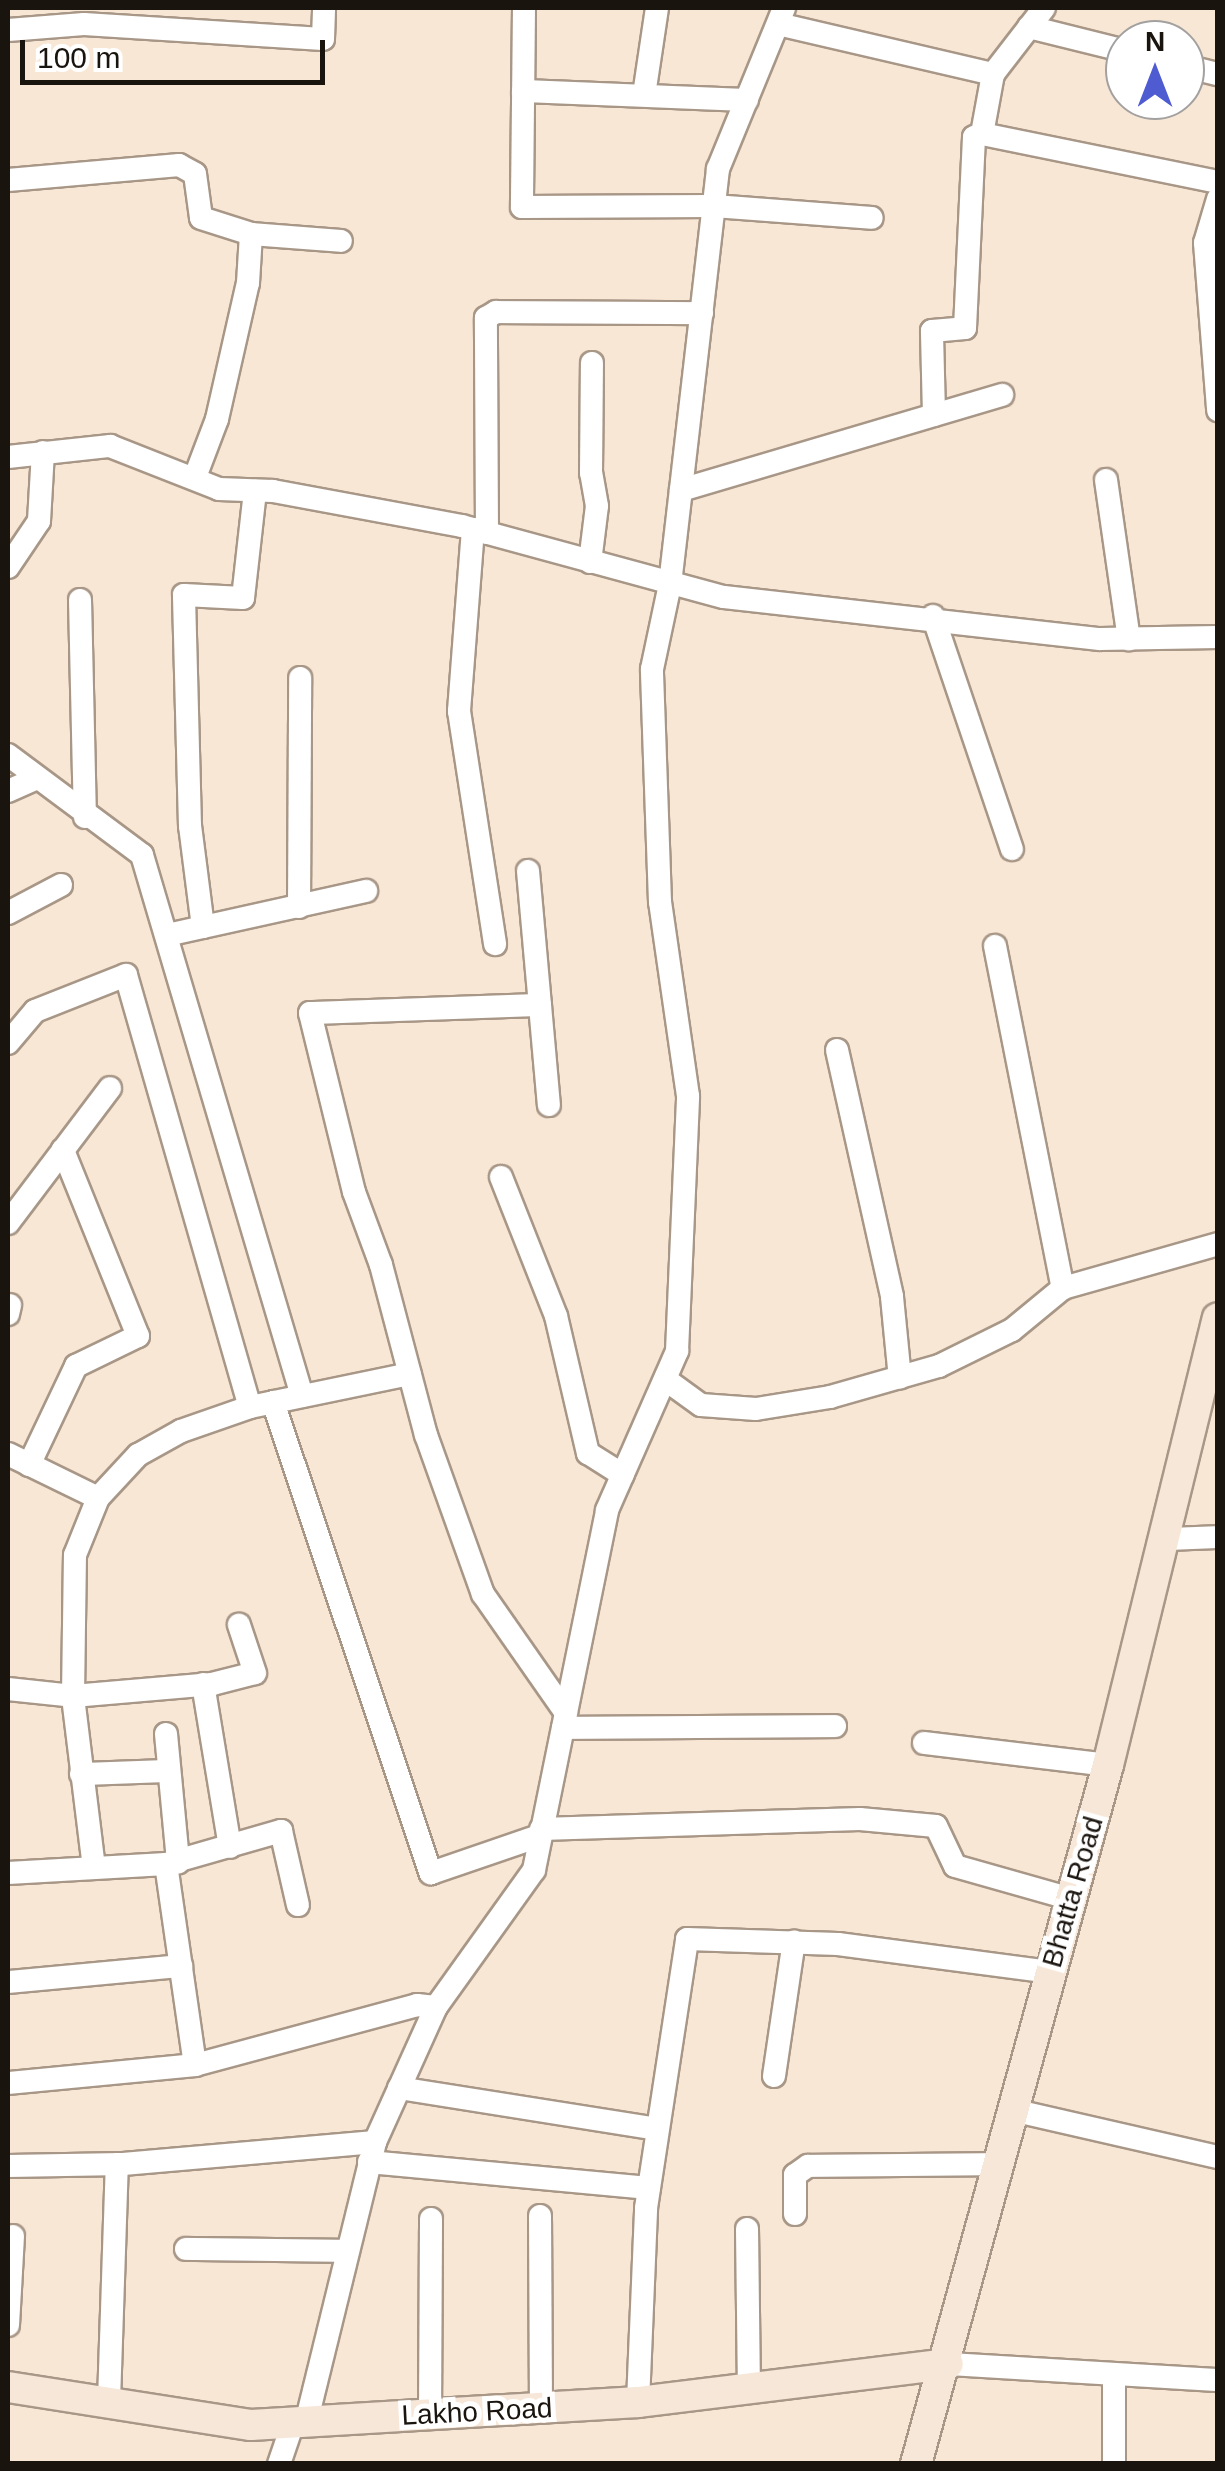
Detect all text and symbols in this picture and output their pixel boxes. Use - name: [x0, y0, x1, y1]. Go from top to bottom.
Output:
- scale bar: [25, 20, 330, 82]
- north arrow: [1105, 20, 1205, 120]
- text: N: [1145, 26, 1165, 57]
- text: 100 m: [37, 41, 120, 74]
- street label: Bhatta Road: [1035, 1813, 1111, 1971]
- street label: Lakho Road: [401, 2391, 553, 2433]

